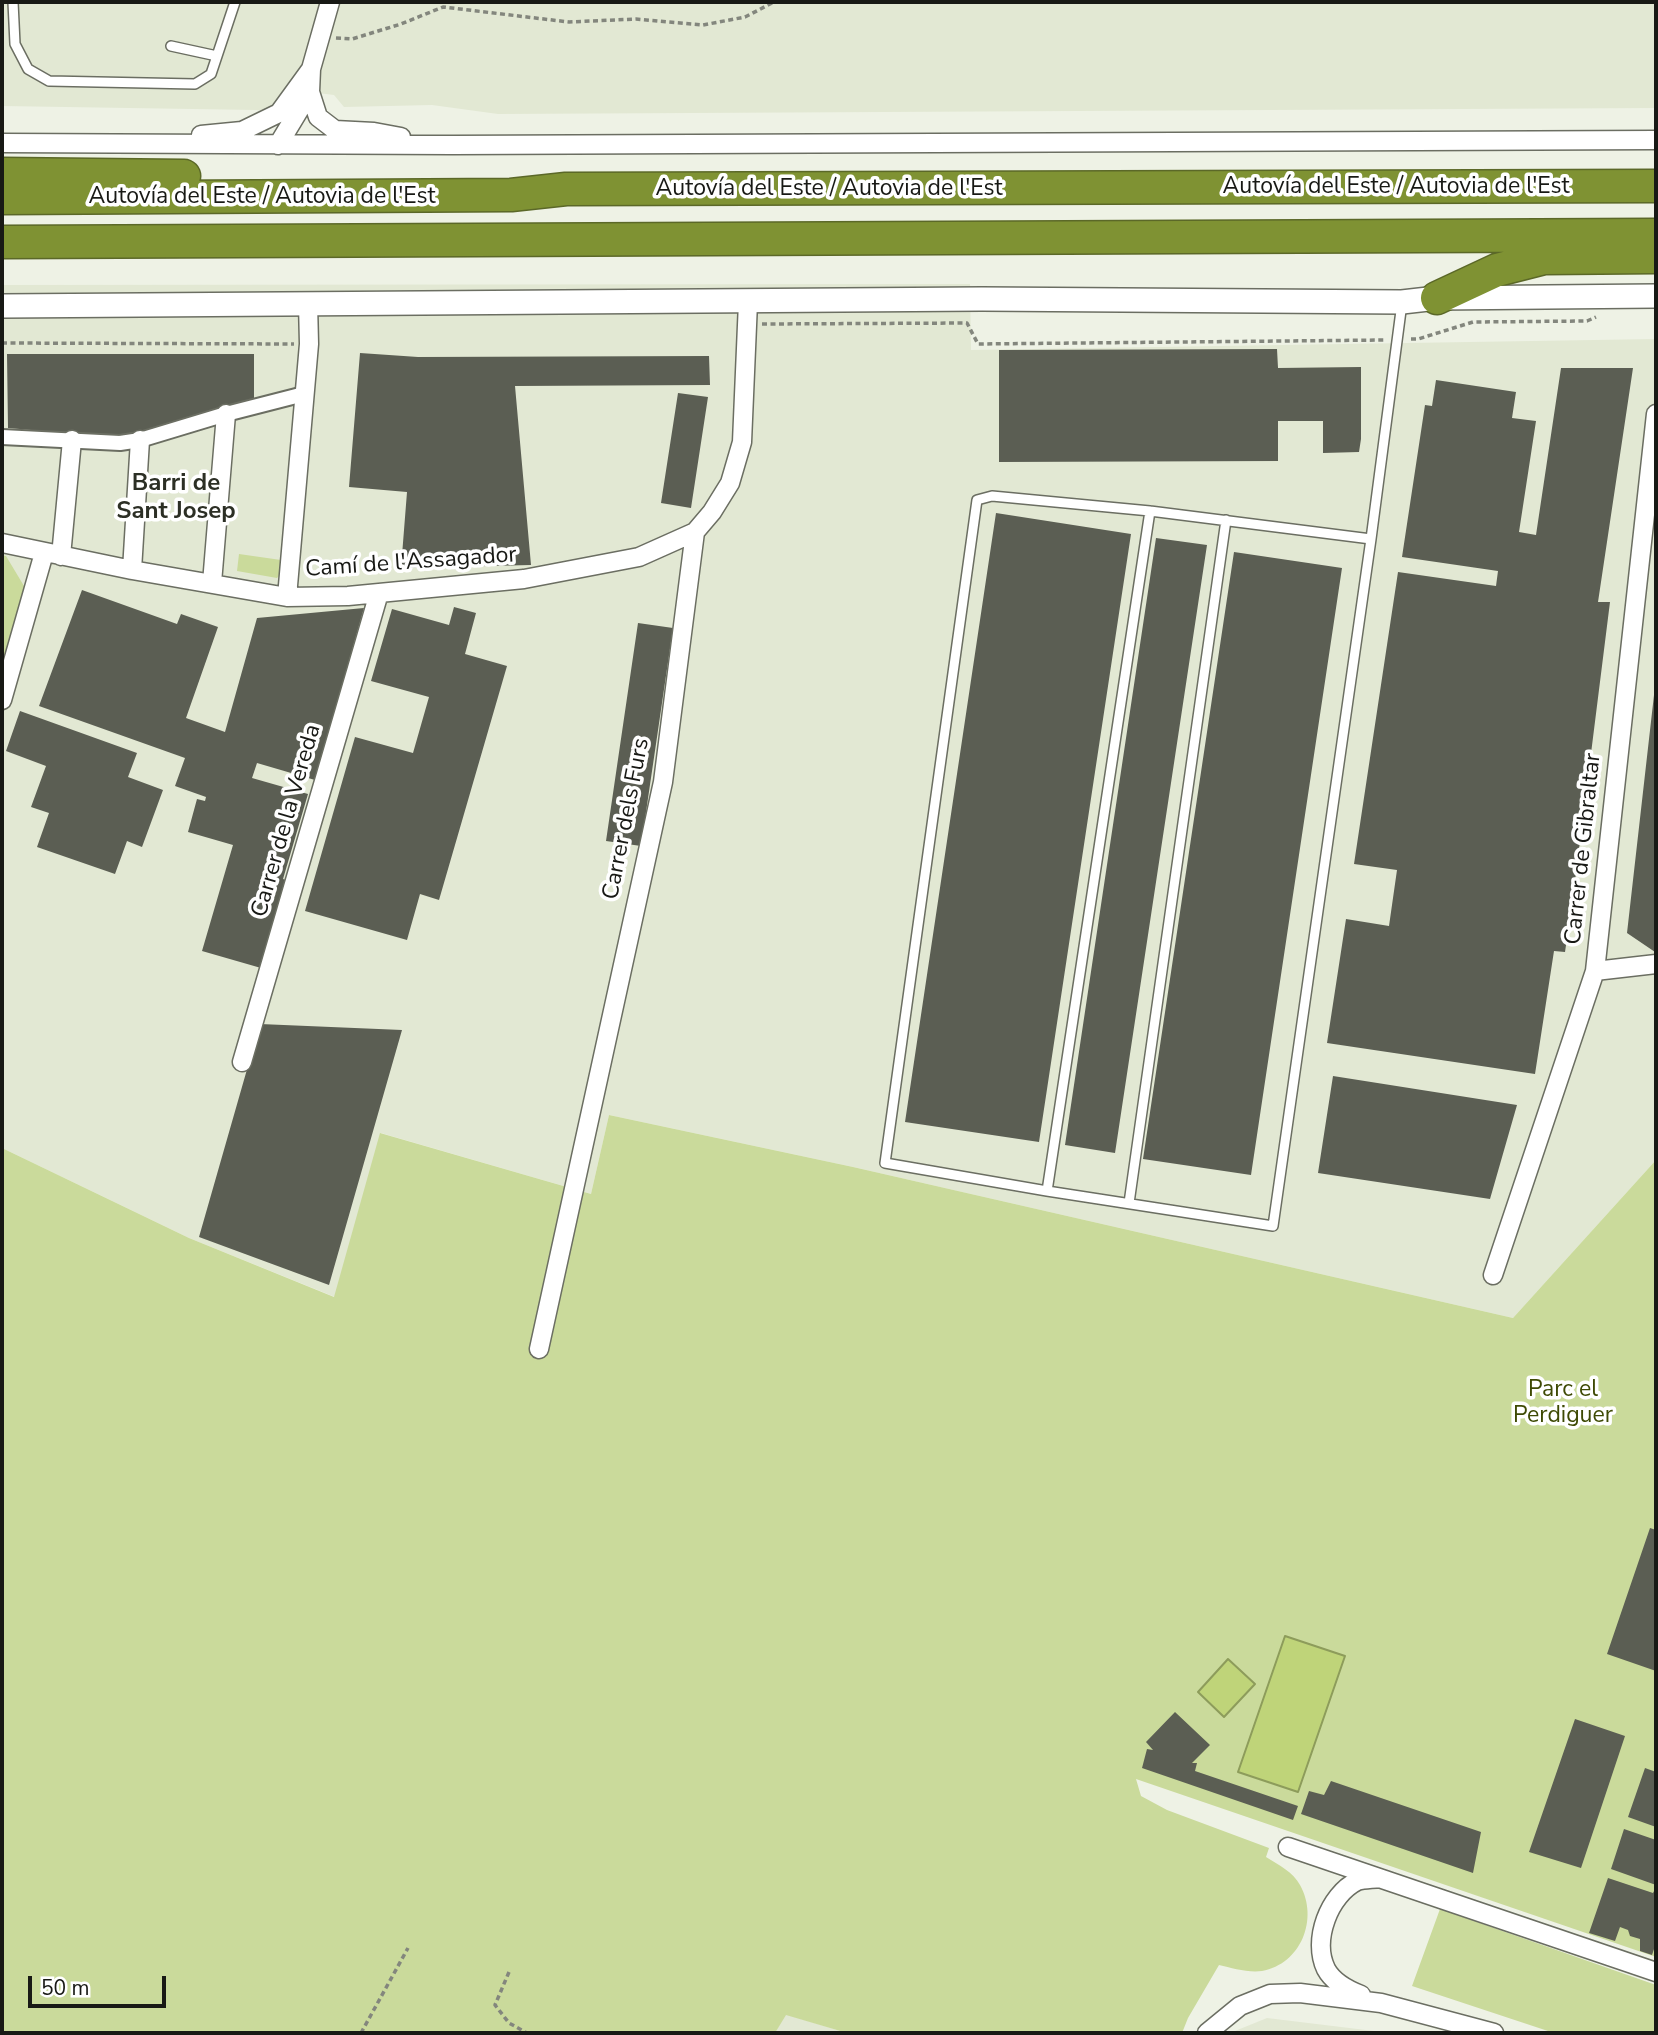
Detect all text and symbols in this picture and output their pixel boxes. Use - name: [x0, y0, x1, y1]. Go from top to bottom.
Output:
- street label: Autovía del Este / Autovia de l'Est: [1223, 173, 1569, 201]
- street label: Autovía del Este / Autovia de l'Est: [656, 175, 1002, 203]
- street label: Autovía del Este / Autovia de l'Est: [89, 183, 435, 211]
- district label: Barri de Sant Josep: [116, 470, 236, 526]
- street label: Camí de l'Assagador: [304, 542, 518, 584]
- street label: Carrer de la Vereda: [246, 721, 328, 921]
- street label: Carrer dels Furs: [598, 736, 656, 902]
- street label: Carrer de Gibraltar: [1560, 752, 1608, 946]
- park label: Parc el Perdiguer: [1513, 1376, 1613, 1430]
- scale bar: [32, 1962, 170, 2006]
- text: 50 m: [41, 1974, 90, 2002]

